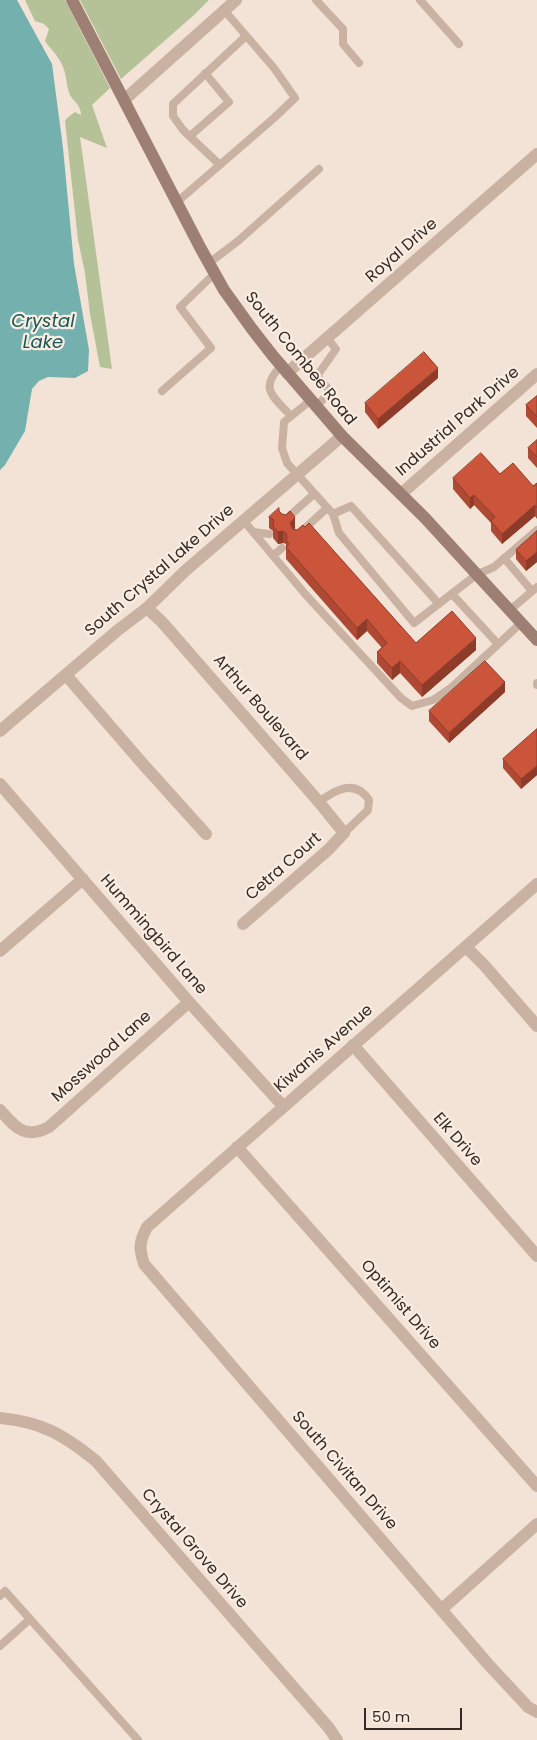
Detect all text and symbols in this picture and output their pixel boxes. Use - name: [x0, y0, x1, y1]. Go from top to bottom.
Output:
- street label: Royal Drive: [362, 215, 442, 287]
- street label: South Combee Road: [240, 289, 360, 429]
- water label: Crystal Lake: [11, 311, 75, 354]
- street label: Industrial Park Drive: [392, 363, 524, 481]
- street label: South Crystal Lake Drive: [82, 501, 238, 641]
- street label: Arthur Boulevard: [209, 651, 311, 765]
- street label: Cetra Court: [242, 829, 326, 905]
- street label: Hummingbird Lane: [96, 871, 210, 999]
- street label: Kiwanis Avenue: [271, 1001, 377, 1097]
- street label: Mosswood Lane: [48, 1007, 156, 1107]
- street label: Elk Drive: [429, 1109, 485, 1171]
- street label: Optimist Drive: [356, 1256, 444, 1354]
- street label: South Civitan Drive: [287, 1408, 401, 1534]
- street label: Crystal Grove Drive: [137, 1485, 251, 1613]
- scale bar: [367, 1698, 464, 1730]
- text: 50 m: [372, 1706, 410, 1727]

